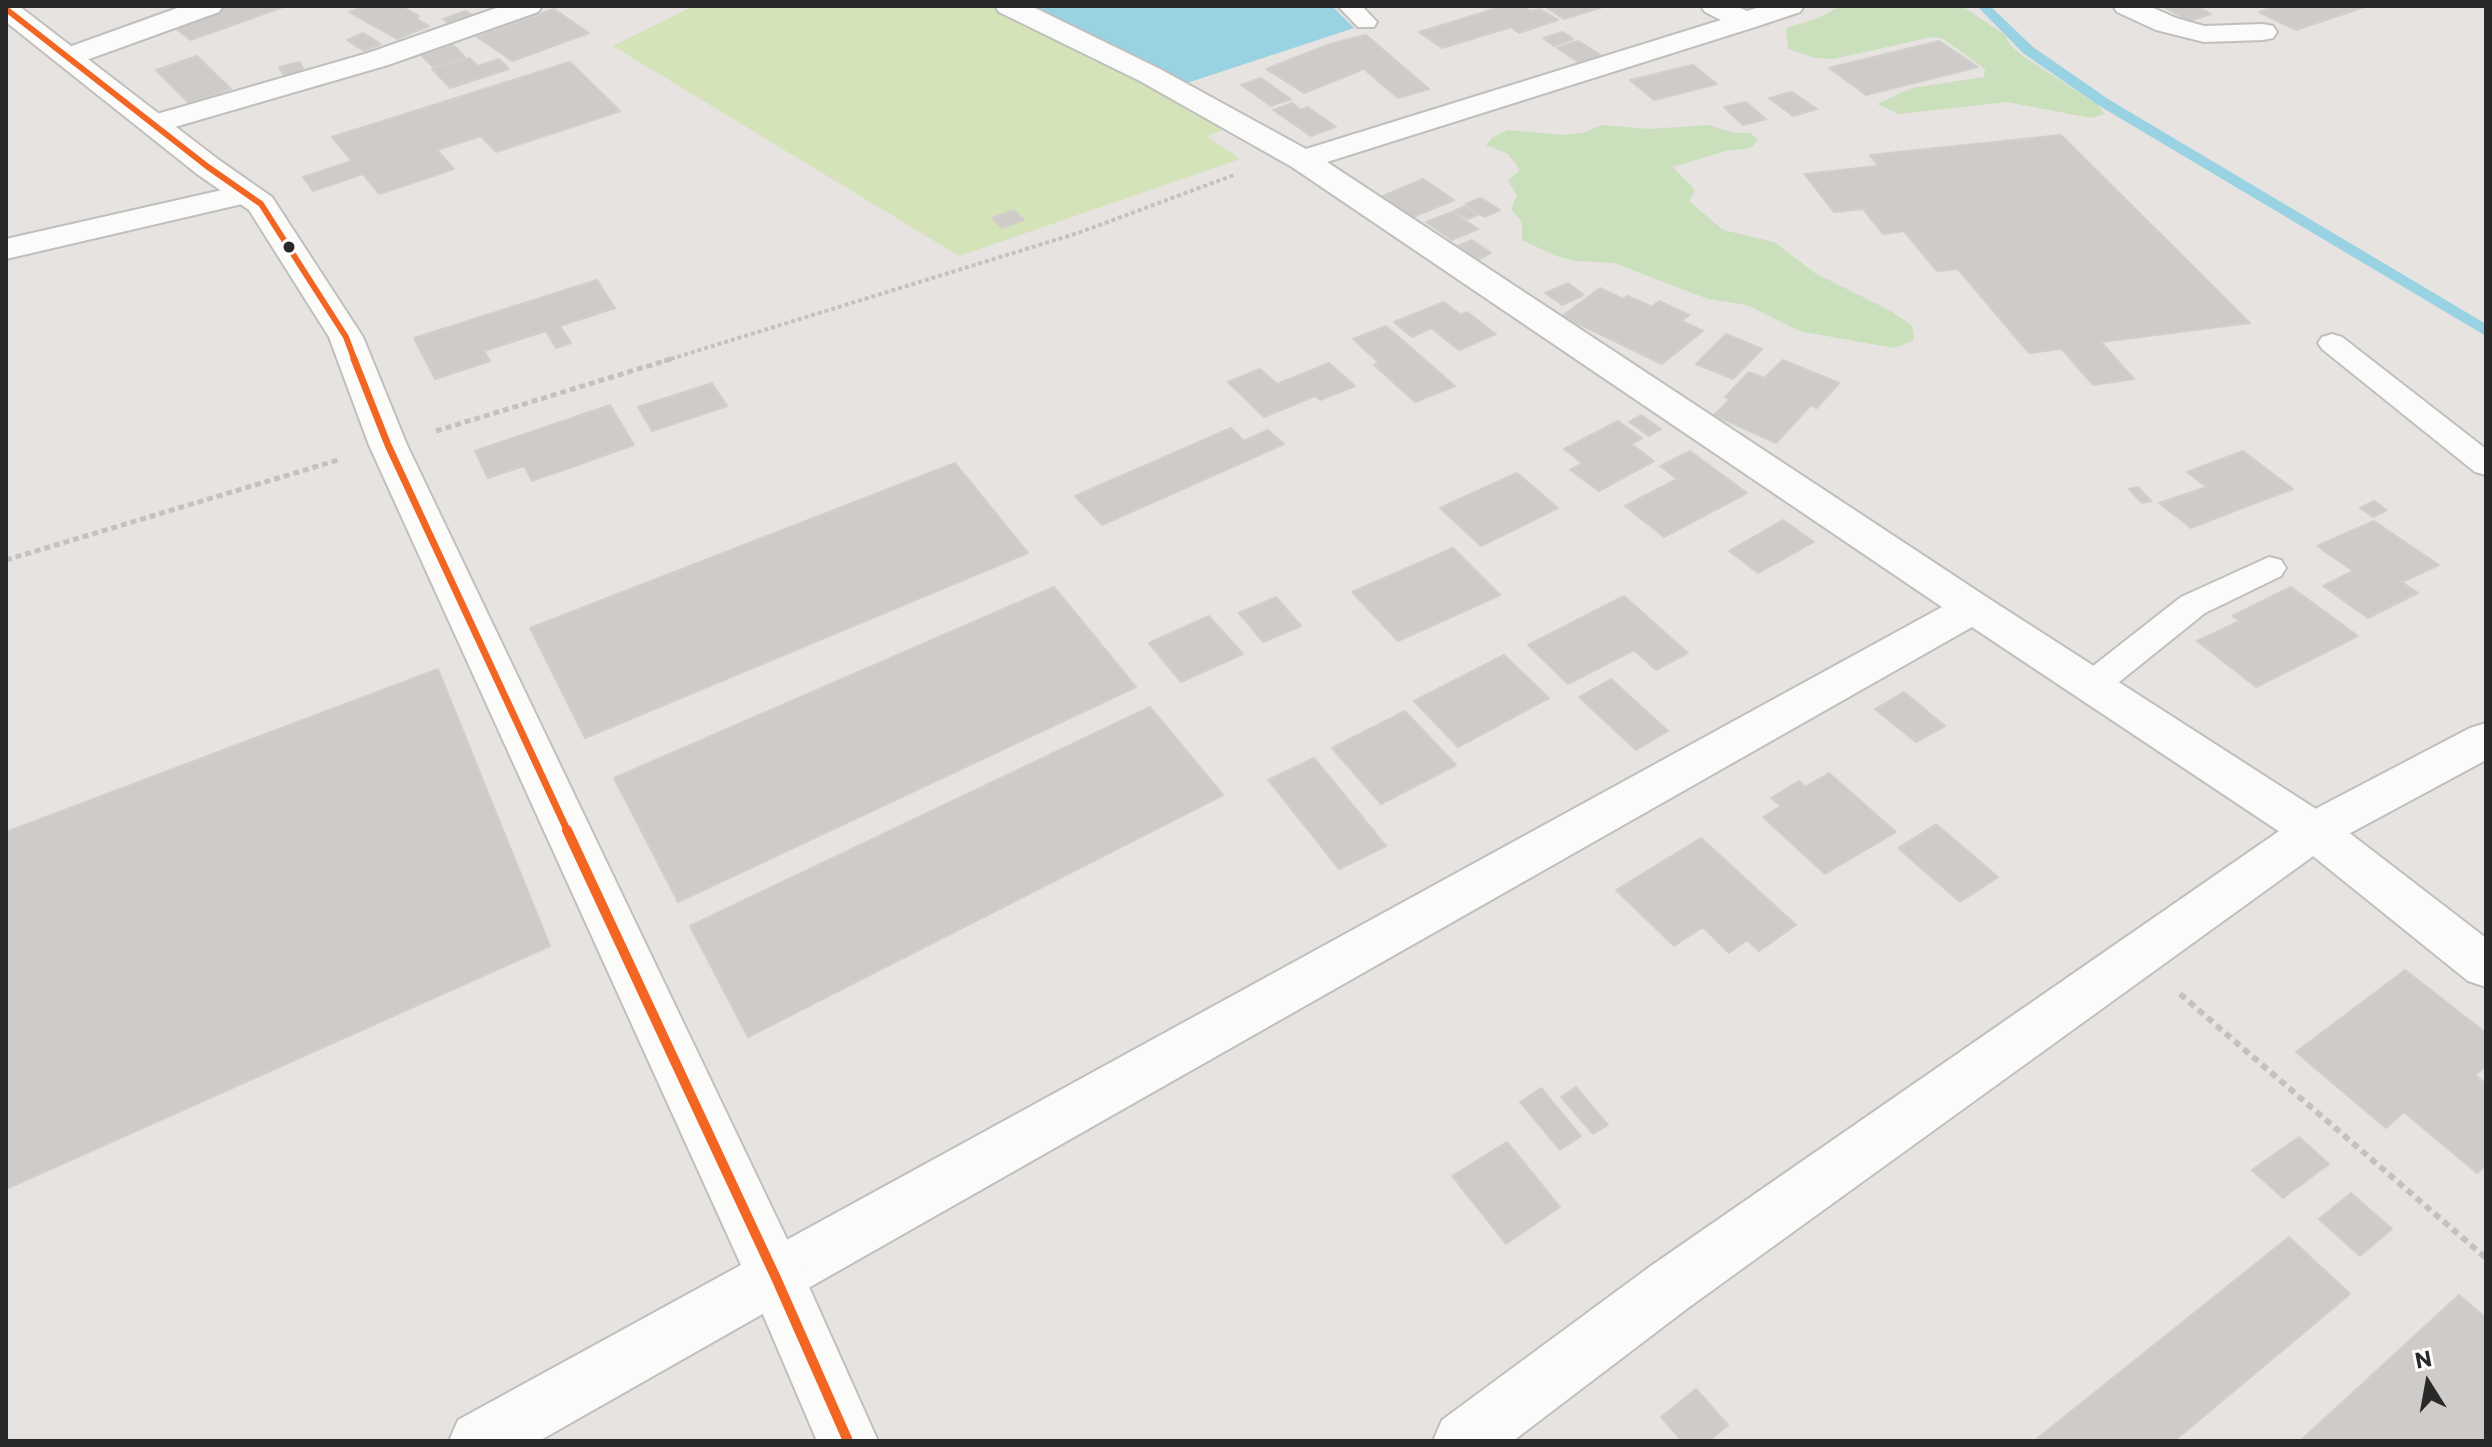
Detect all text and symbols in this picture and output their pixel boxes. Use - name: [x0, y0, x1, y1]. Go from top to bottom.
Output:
- unlabelled marker: [281, 239, 297, 255]
- north arrow: [2388, 1343, 2468, 1423]
- text: N: [2413, 1344, 2434, 1374]

